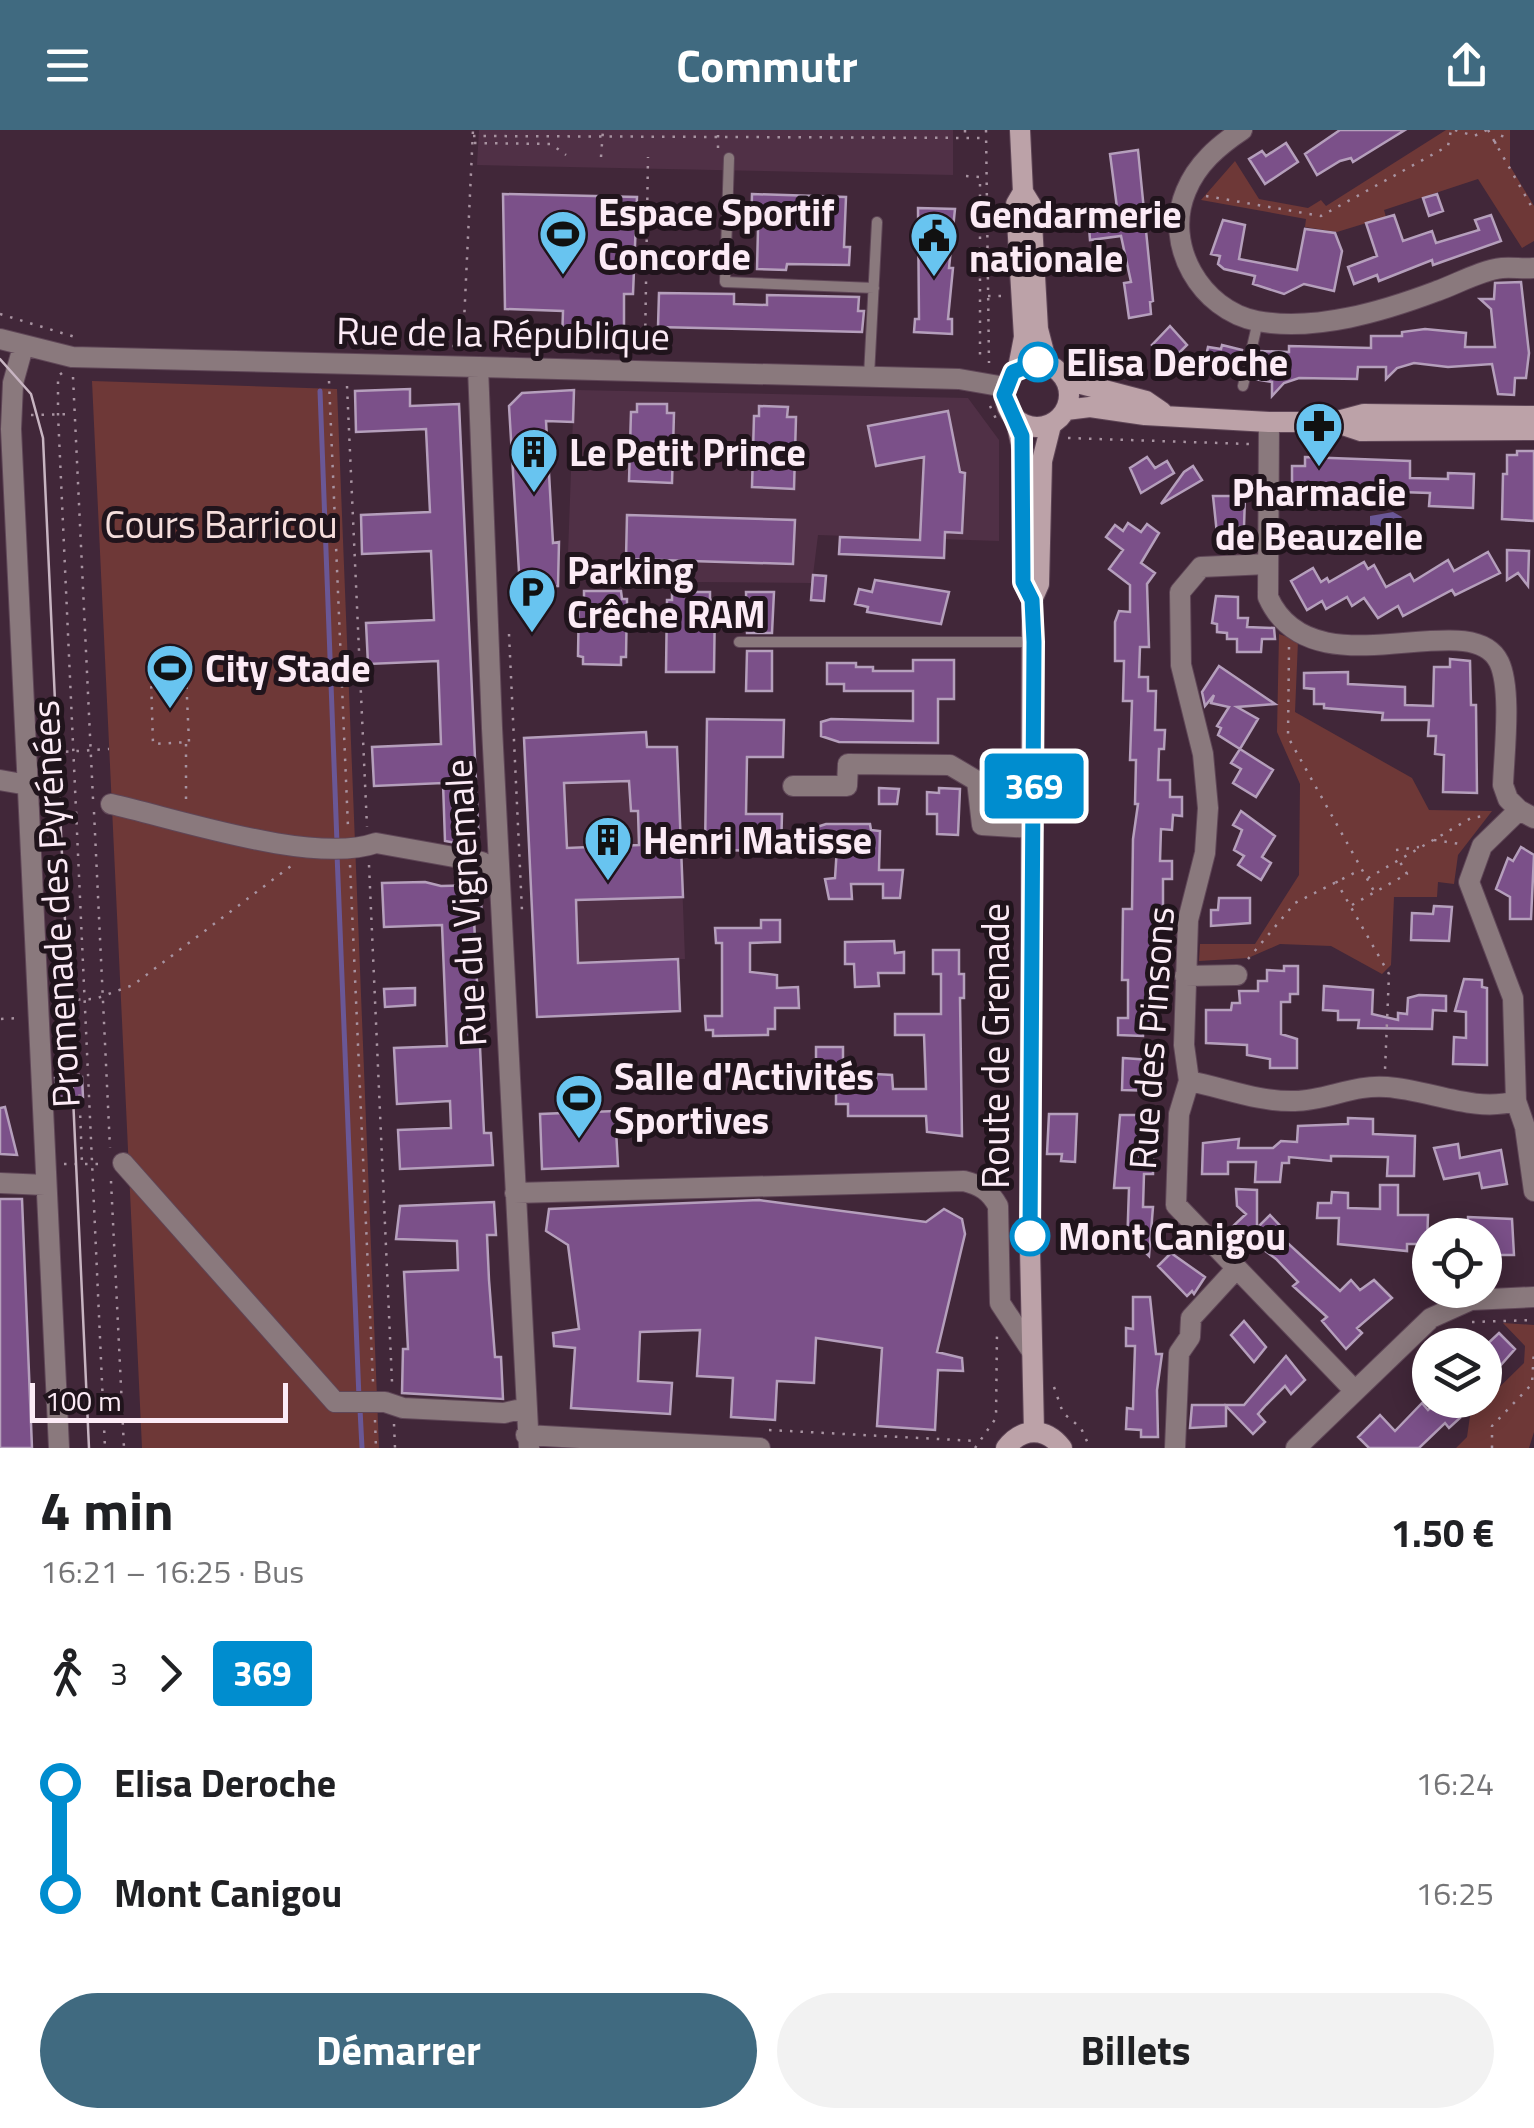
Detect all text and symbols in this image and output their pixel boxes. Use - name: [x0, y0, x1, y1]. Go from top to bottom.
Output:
- text: Commutr: [676, 31, 858, 99]
- icon: menu: [40, 38, 95, 93]
- icon: share: [1439, 38, 1494, 93]
- place label: Espace Sportif Concorde: [598, 183, 835, 285]
- place label: Gendarmerie nationale: [969, 185, 1182, 287]
- sports icon: Espace Sportif Concorde: [537, 208, 589, 276]
- public building icon: Gendarmerie nationale: [908, 210, 960, 278]
- street label: Rue de la République: [336, 301, 670, 365]
- place label: Elisa Deroche: [1066, 333, 1288, 391]
- marker: Elisa Deroche: [1019, 343, 1057, 381]
- pharmacy icon: Pharmacie de Beauzelle: [1293, 400, 1345, 468]
- place label: Le Petit Prince: [569, 423, 806, 481]
- building icon: Le Petit Prince: [508, 426, 560, 494]
- place label: Pharmacie de Beauzelle: [1215, 463, 1423, 565]
- park label: Cours Barricou: [104, 495, 338, 553]
- place label: Parking Crêche RAM: [567, 541, 766, 643]
- parking icon: Parking Crêche RAM: [506, 566, 558, 634]
- place label: City Stade: [205, 639, 371, 697]
- sports icon: City Stade: [144, 642, 196, 710]
- street label: Promenade des Pyrénées: [15, 699, 95, 1109]
- line badge: 369: [976, 754, 1092, 818]
- street label: Rue du Vignemale: [429, 758, 501, 1048]
- text: 369: [1005, 759, 1063, 813]
- place label: Henri Matisse: [643, 811, 872, 869]
- building icon: Henri Matisse: [582, 814, 634, 882]
- street label: Route de Grenade: [966, 903, 1024, 1189]
- street label: Rue des Pinsons: [1113, 905, 1189, 1171]
- place label: Salle d'Activités Sportives: [614, 1047, 874, 1149]
- sports icon: Salle d'Activités Sportives: [553, 1072, 605, 1140]
- place label: Mont Canigou: [1058, 1207, 1286, 1265]
- marker: Mont Canigou: [1011, 1217, 1049, 1255]
- map controls: [1412, 1218, 1502, 1418]
- button: locate: [1412, 1218, 1502, 1308]
- button: layers: [1412, 1328, 1502, 1418]
- scale bar: [30, 1378, 288, 1422]
- text: 100 m: [45, 1379, 122, 1422]
- text: 4 min: [40, 1468, 174, 1551]
- text: 1.50 €: [1391, 1504, 1494, 1562]
- text: 16:21 – 16:25 · Bus: [40, 1547, 304, 1595]
- icon: walk: [40, 1646, 95, 1701]
- icon: forward: [143, 1646, 198, 1701]
- text: 369: [233, 1646, 292, 1700]
- text: 3: [110, 1649, 128, 1697]
- text: Elisa Deroche: [114, 1754, 336, 1812]
- text: 16:24: [1415, 1759, 1494, 1807]
- text: Mont Canigou: [114, 1864, 342, 1922]
- text: 16:25: [1415, 1869, 1494, 1917]
- button: Démarrer: [40, 1993, 757, 2108]
- button: Billets: [777, 1993, 1494, 2108]

